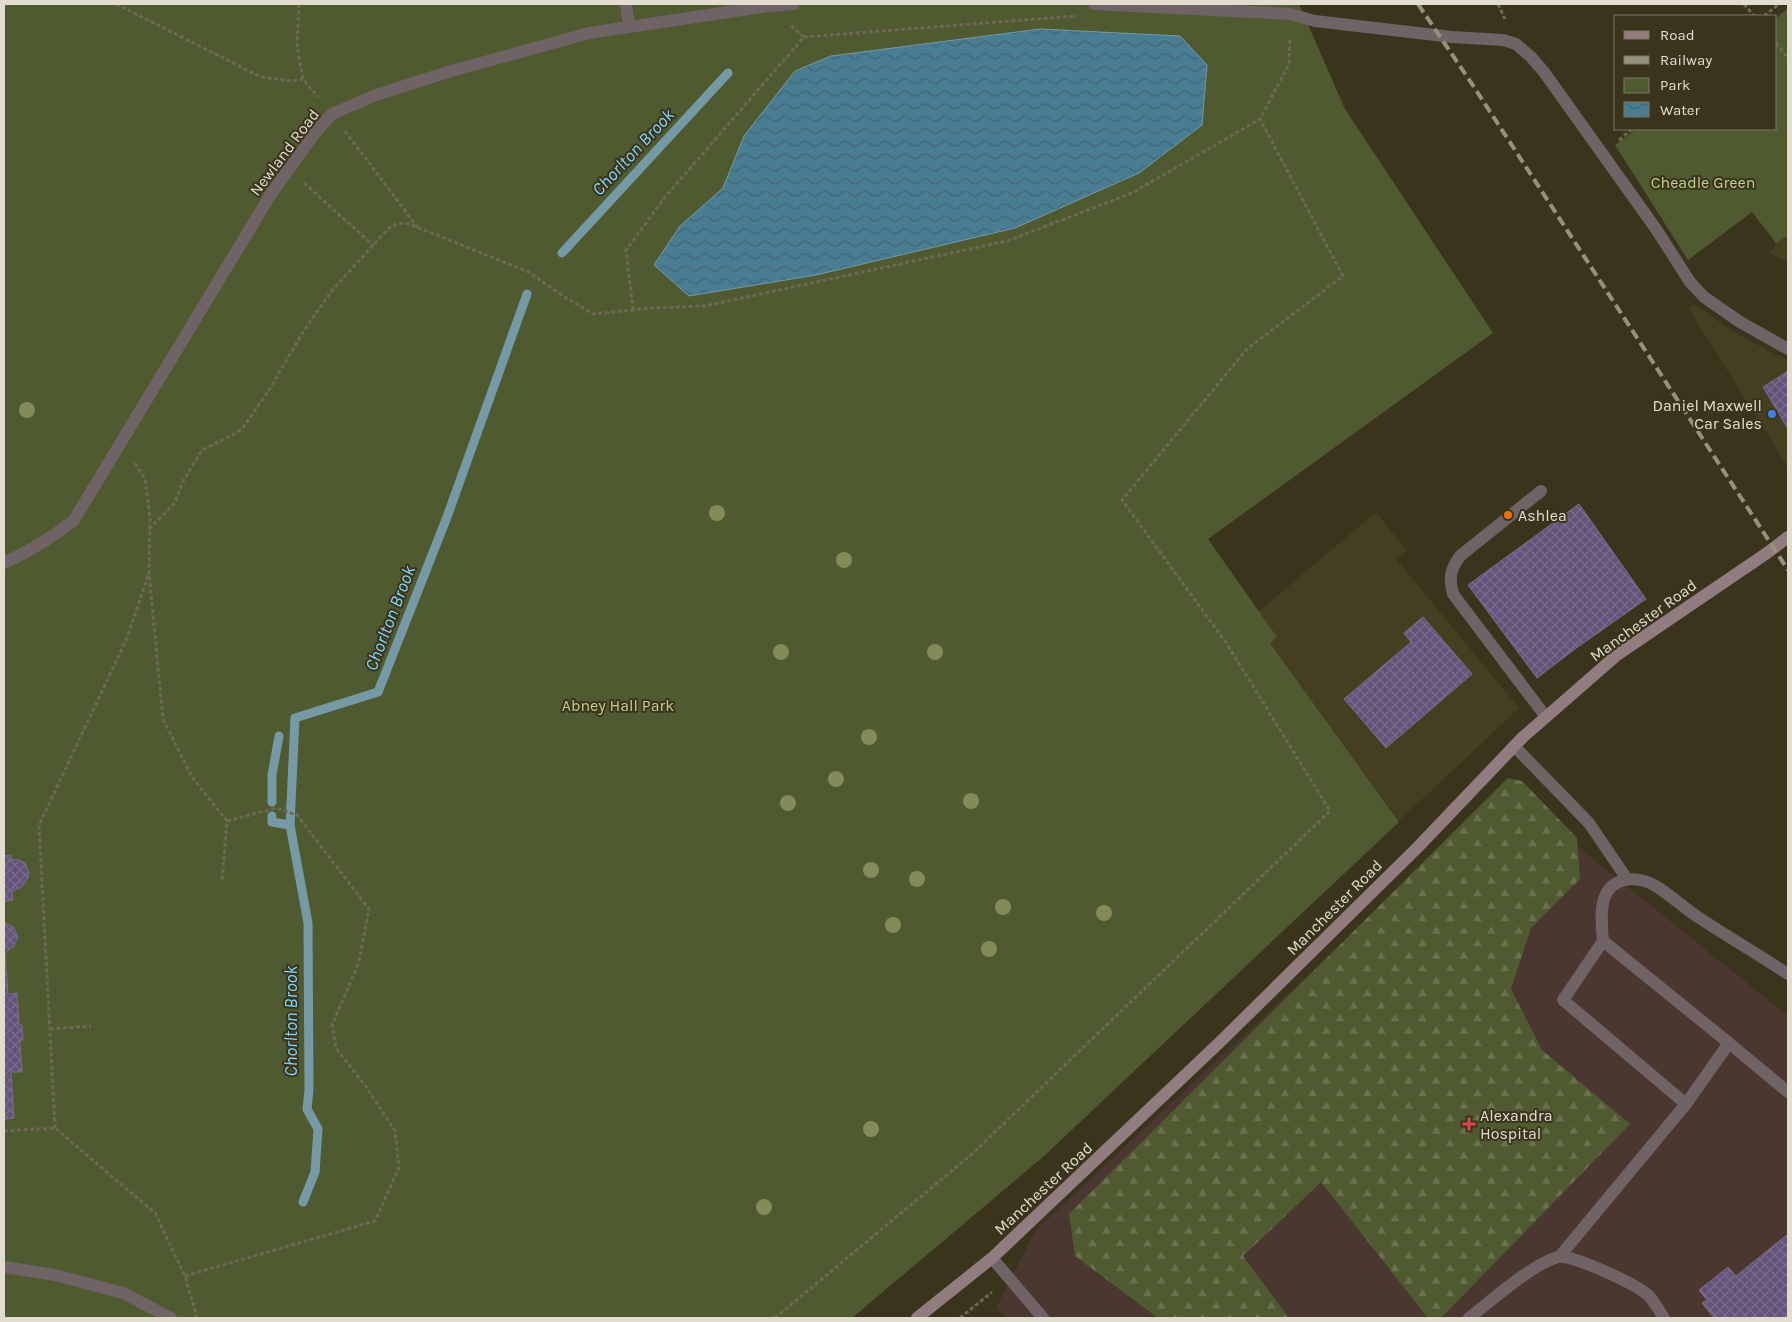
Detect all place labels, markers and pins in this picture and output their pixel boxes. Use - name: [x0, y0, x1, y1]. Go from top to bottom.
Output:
- place label: Daniel Maxwell Car Sales: [1652, 396, 1762, 433]
- marker: Daniel Maxwell Car Sales: [1766, 408, 1778, 420]
- place label: Ashlea: [1518, 506, 1567, 525]
- marker: Ashlea: [1502, 509, 1514, 521]
- place label: Alexandra Hospital: [1480, 1106, 1553, 1143]
- marker: Alexandra Hospital: [1462, 1117, 1476, 1131]

